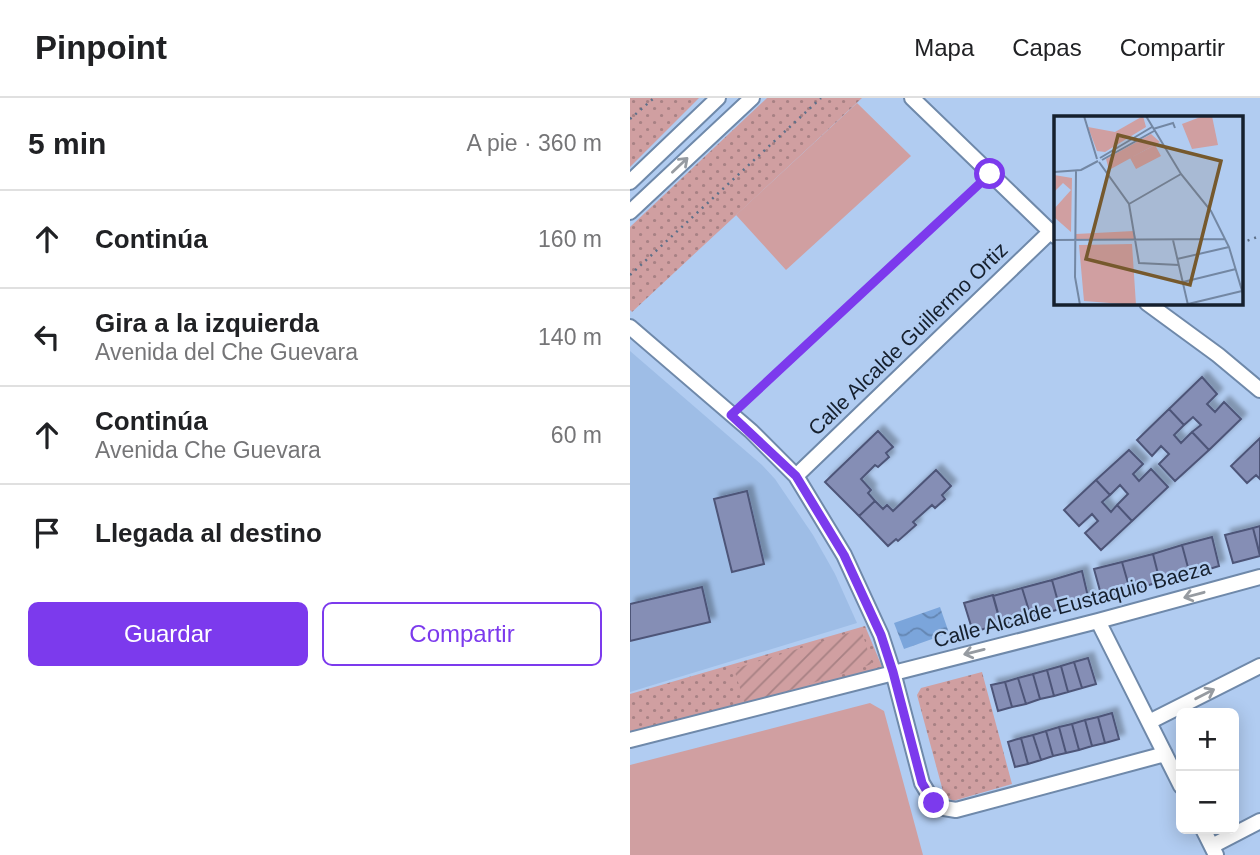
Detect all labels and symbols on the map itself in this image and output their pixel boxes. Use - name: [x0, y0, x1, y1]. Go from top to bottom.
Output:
- inset map: [1054, 116, 1242, 304]
- one-way arrow: [671, 157, 688, 174]
- route start: [974, 158, 1005, 189]
- street label: Calle Alcalde Guillermo Ortiz: [804, 238, 1012, 440]
- street label: Calle Alcalde Eustaquio Baeza: [931, 555, 1213, 652]
- one-way arrow: [1183, 589, 1205, 602]
- one-way arrow: [963, 646, 986, 659]
- one-way arrow: [1194, 686, 1215, 700]
- route end: [918, 787, 949, 818]

